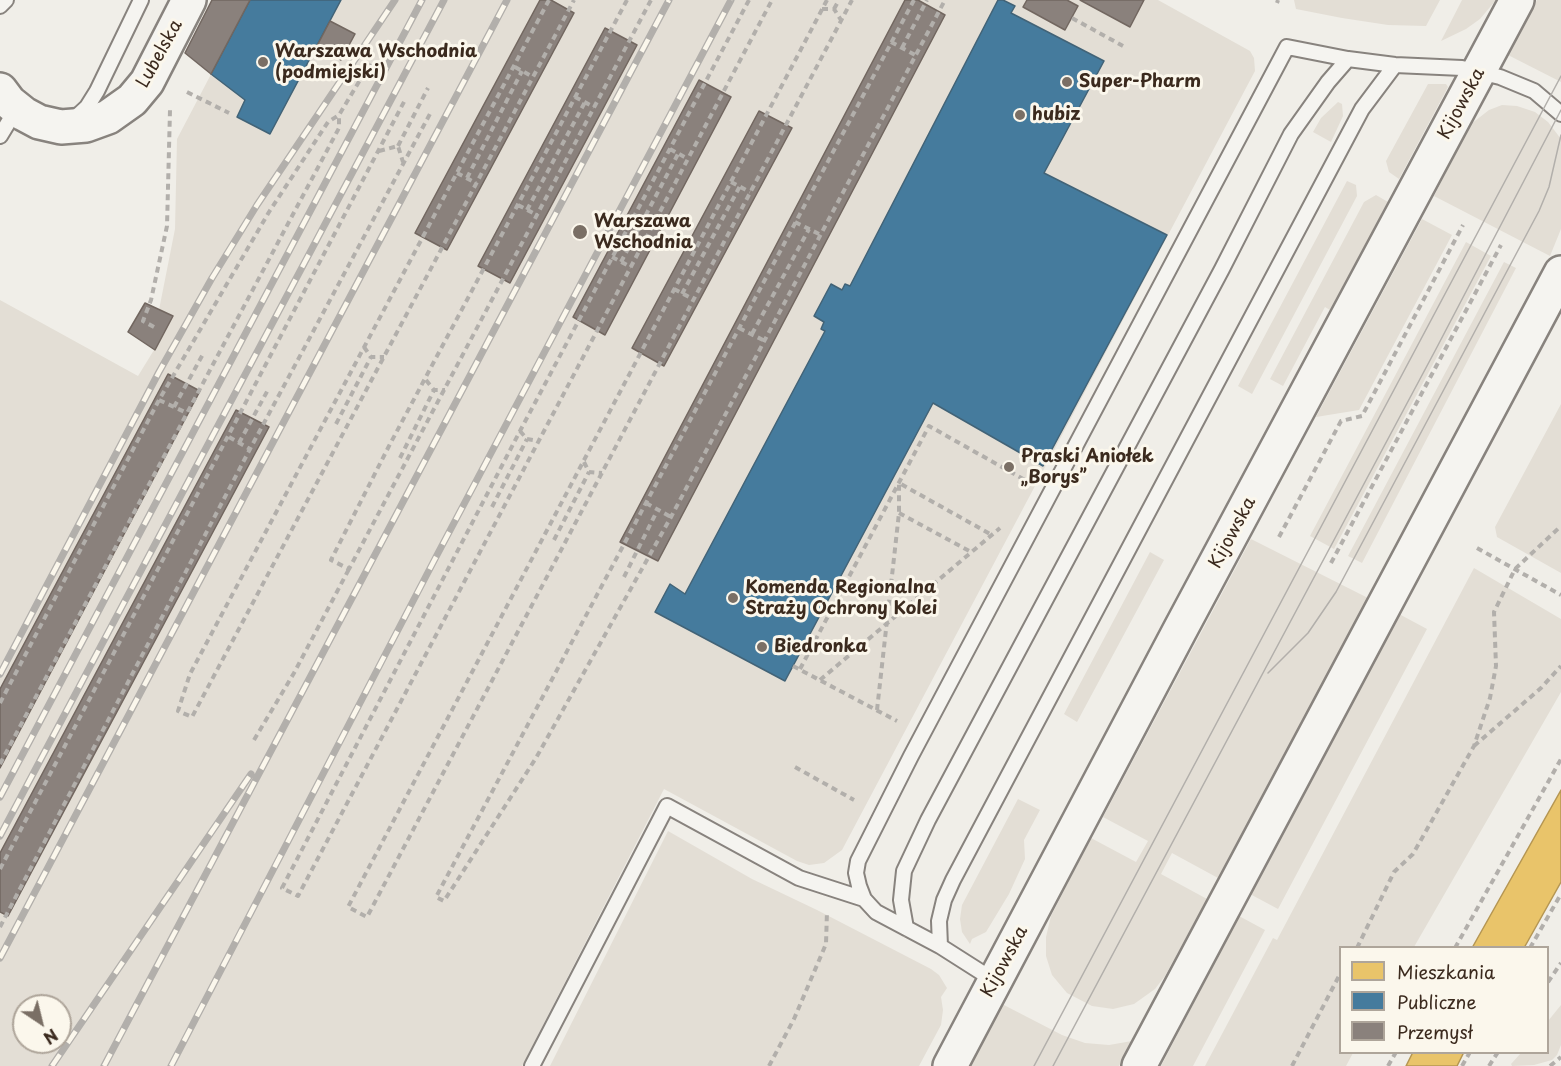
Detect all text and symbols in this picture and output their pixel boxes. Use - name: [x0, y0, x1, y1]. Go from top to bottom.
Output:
- street label: Lubelska: [132, 16, 188, 92]
- place label: Warszawa Wschodnia (podmiejski): [275, 41, 477, 84]
- marker: Warszawa Wschodnia (podmiejski): [256, 55, 270, 69]
- street label: Kijowska: [1434, 64, 1490, 144]
- place label: Super-Pharm: [1079, 71, 1201, 93]
- marker: Super-Pharm: [1060, 75, 1074, 89]
- place label: hubiz: [1032, 104, 1081, 126]
- marker: hubiz: [1013, 108, 1027, 122]
- place label: Warszawa Wschodnia: [594, 211, 693, 254]
- marker: Warszawa Wschodnia: [571, 223, 589, 241]
- place label: Praski Aniołek „Borys”: [1021, 446, 1154, 488]
- marker: Praski Aniołek „Borys”: [1002, 460, 1016, 474]
- street label: Kijowska: [1205, 493, 1261, 573]
- place label: Komenda Regionalna Straży Ochrony Kolei: [745, 577, 937, 620]
- marker: Komenda Regionalna Straży Ochrony Kolei: [726, 591, 740, 605]
- place label: Biedronka: [774, 636, 868, 658]
- marker: Biedronka: [755, 640, 769, 654]
- street label: Kijowska: [977, 922, 1033, 1002]
- legend: [1339, 946, 1549, 1054]
- text: Mieszkania: [1397, 958, 1495, 985]
- text: Publiczne: [1397, 988, 1477, 1015]
- north arrow: [12, 994, 72, 1054]
- text: Przemysł: [1397, 1018, 1473, 1045]
- text: N: [39, 1024, 63, 1051]

